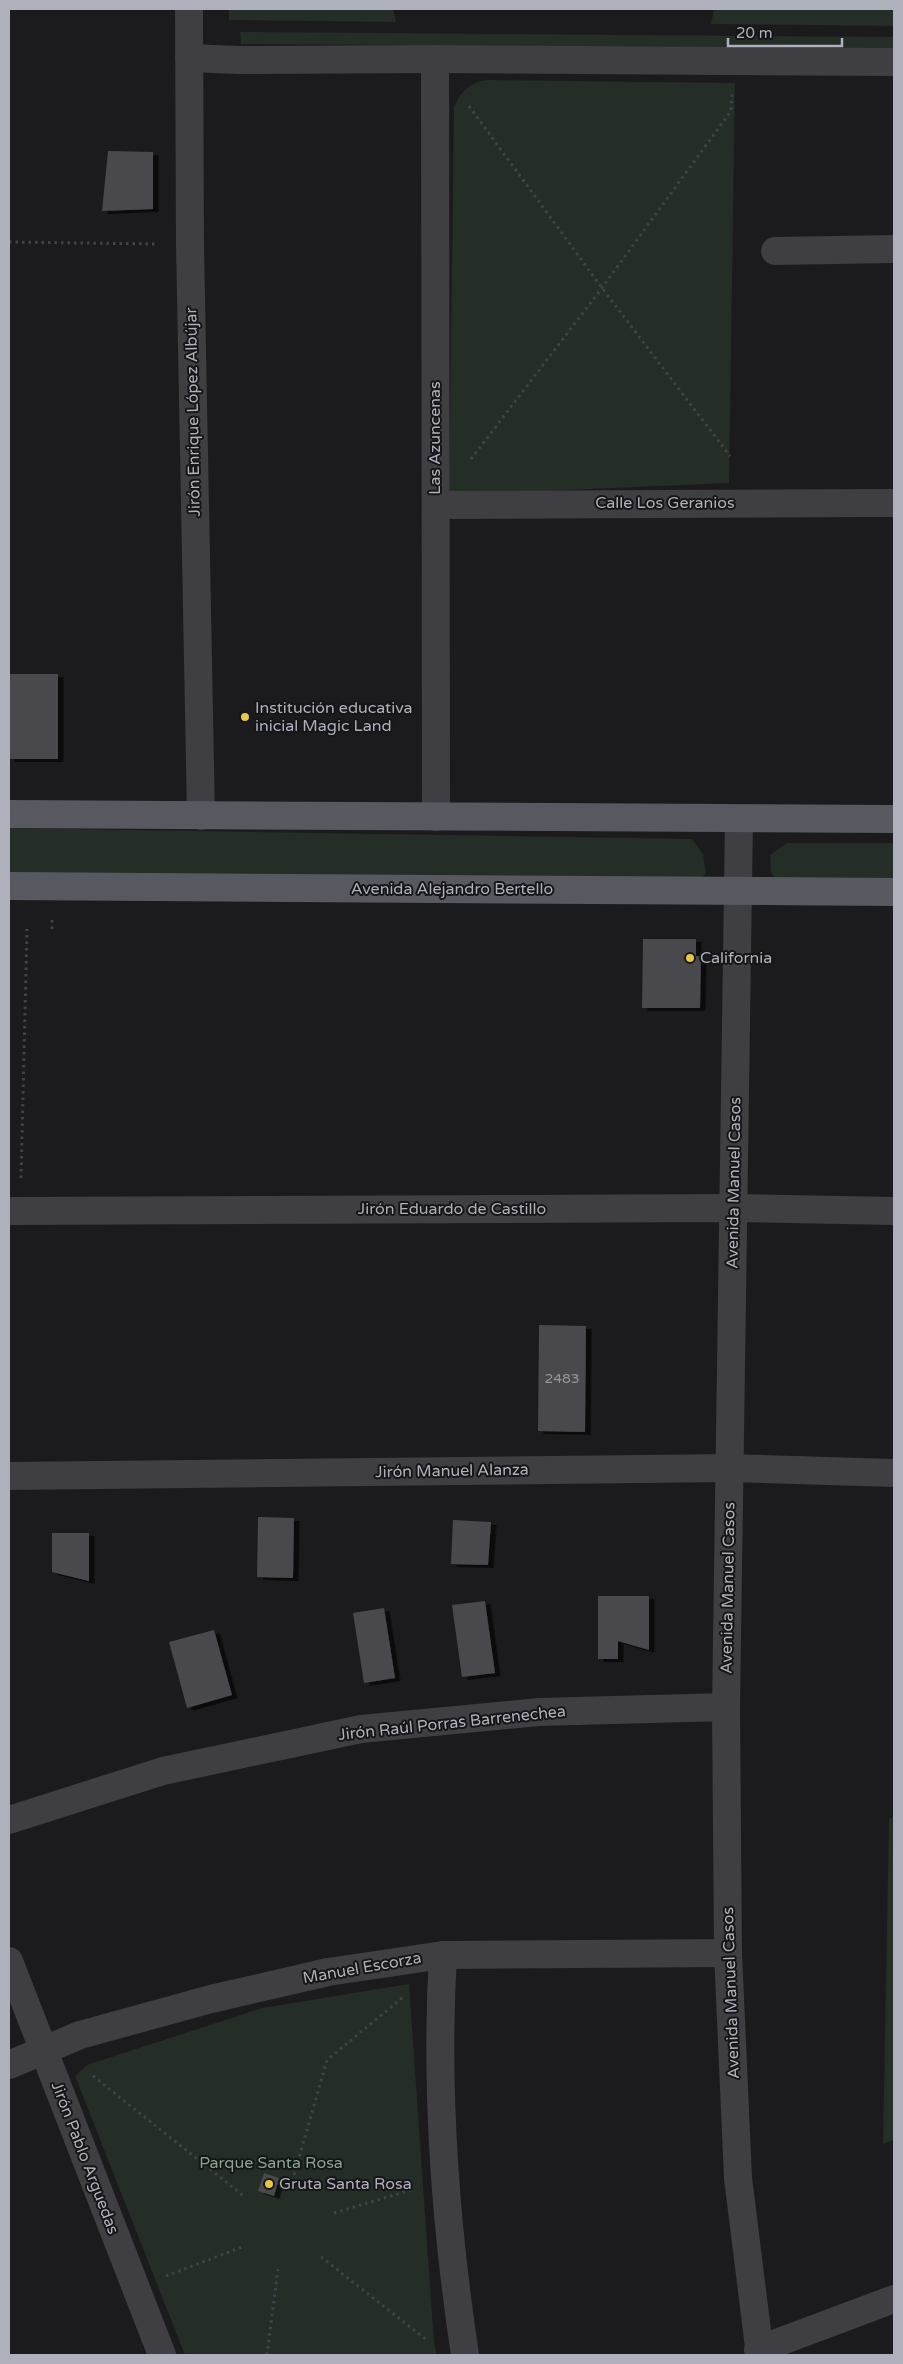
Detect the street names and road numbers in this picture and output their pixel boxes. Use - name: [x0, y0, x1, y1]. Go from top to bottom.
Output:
- street label: Jirón Enrique López Albújar: [181, 306, 205, 517]
- street label: Las Azuncenas: [425, 381, 445, 495]
- street label: Calle Los Geranios: [595, 493, 735, 513]
- street label: Avenida Alejandro Bertello: [351, 879, 553, 899]
- street label: Avenida Manuel Casos: [723, 1097, 745, 1269]
- street label: Jirón Eduardo de Castillo: [358, 1199, 546, 1219]
- street label: Jirón Manuel Alanza: [375, 1460, 529, 1482]
- street label: Avenida Manuel Casos: [717, 1502, 739, 1674]
- street label: Jirón Raúl Porras Barrenechea: [337, 1701, 567, 1745]
- street label: Avenida Manuel Casos: [718, 1907, 744, 2079]
- street label: Manuel Escorza: [301, 1948, 423, 1988]
- street label: Jirón Pablo Arguedas: [47, 2079, 123, 2237]

